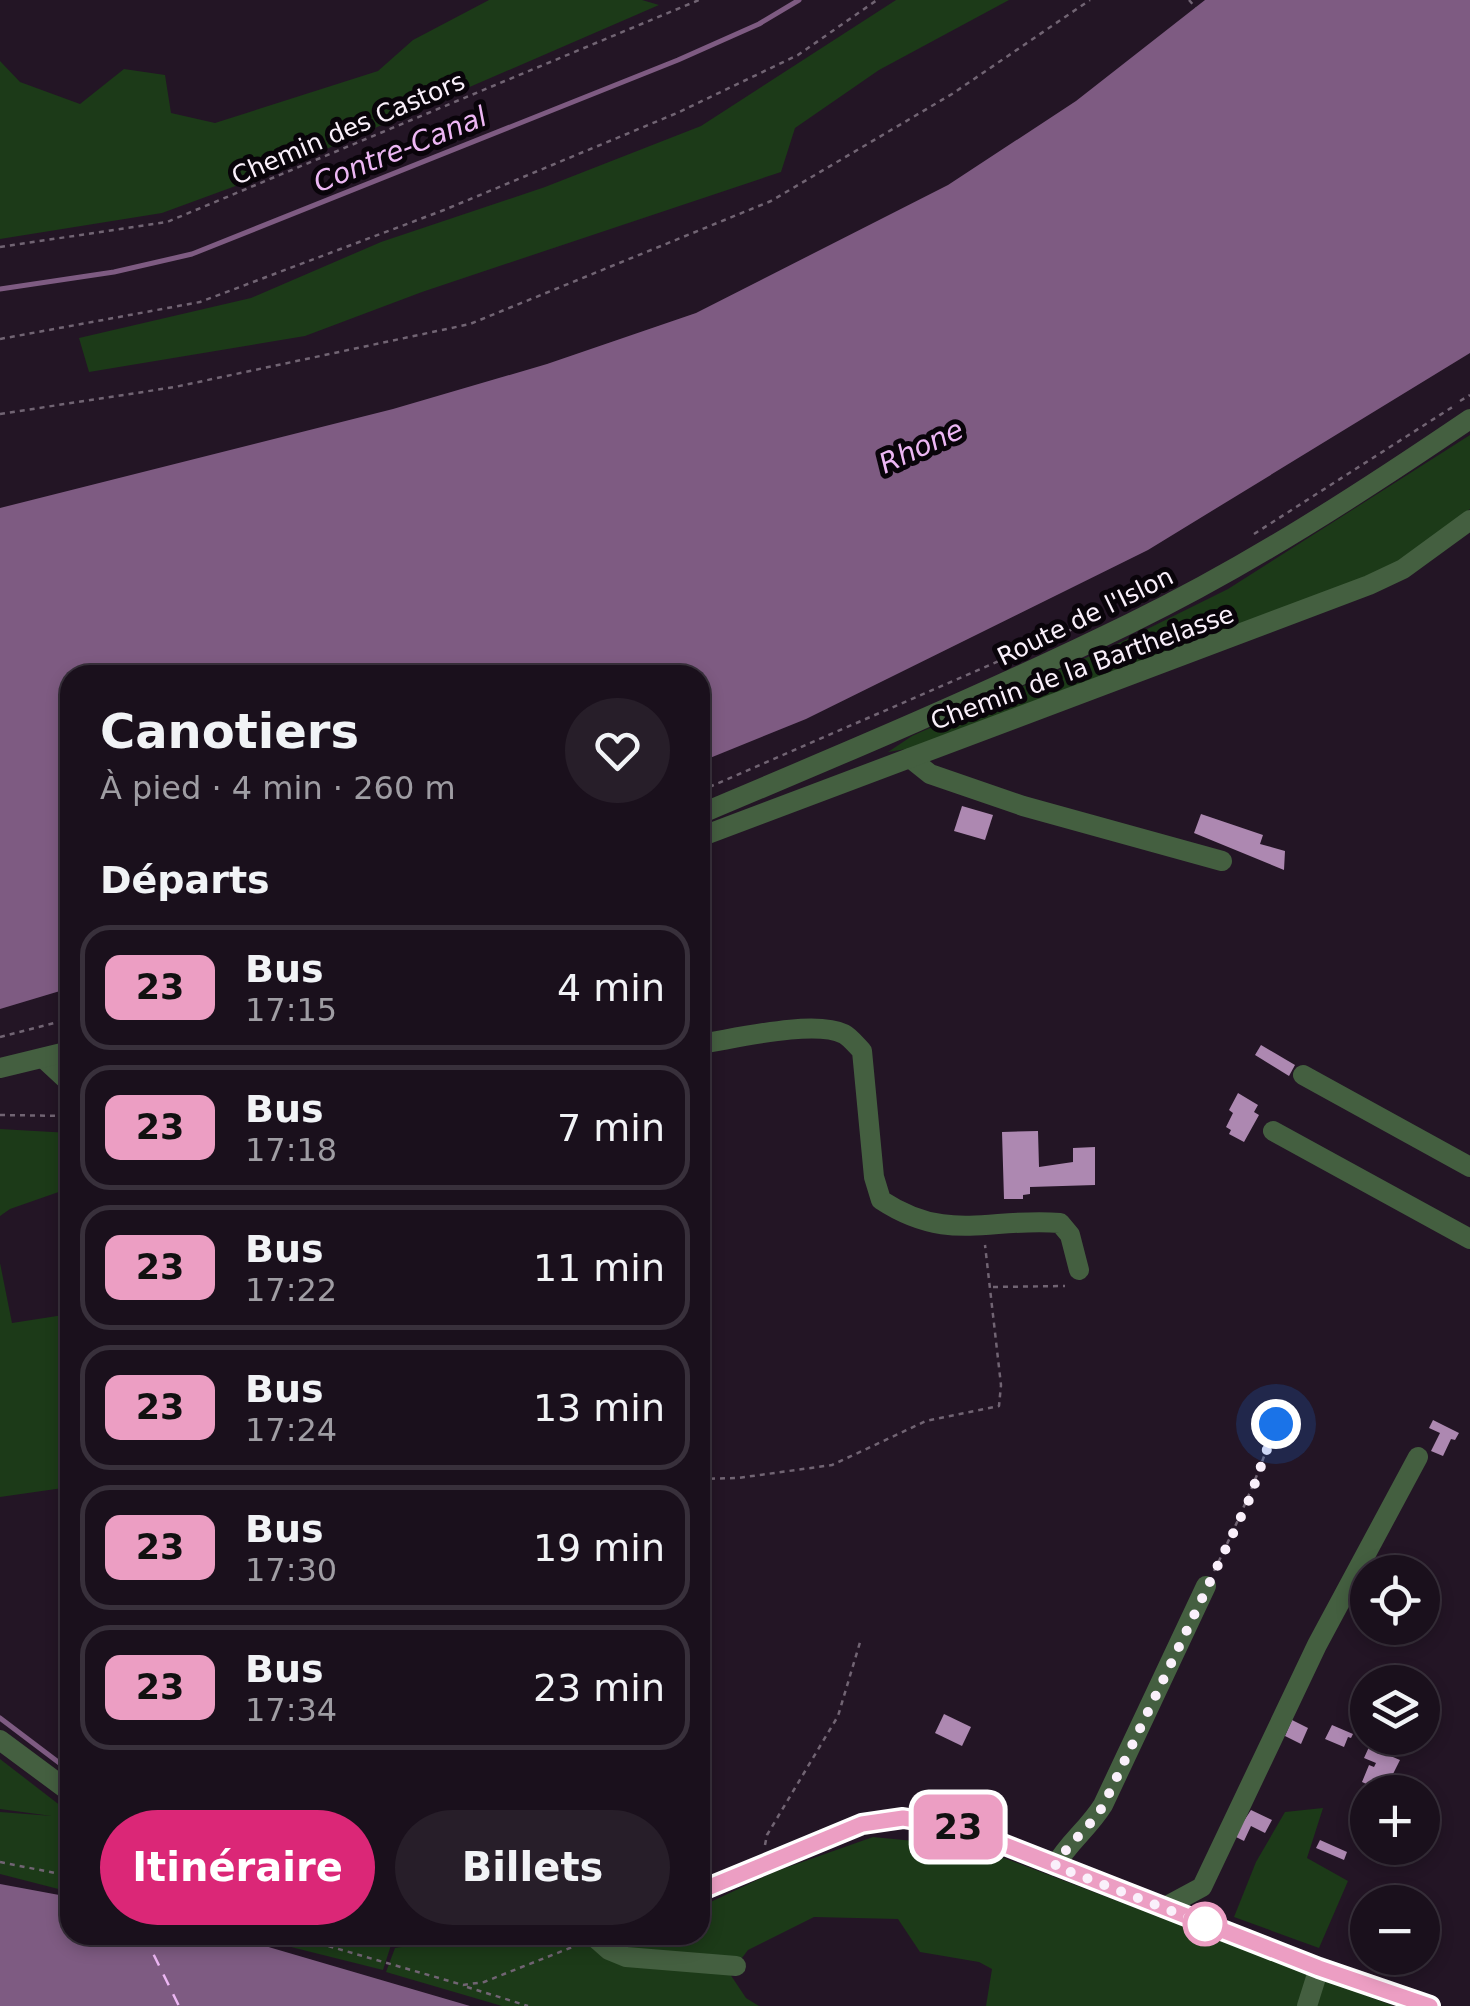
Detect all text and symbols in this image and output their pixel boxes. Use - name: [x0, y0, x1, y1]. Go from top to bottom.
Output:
- street label: Chemin des Castors: [227, 66, 469, 191]
- water label: Contre-Canal: [309, 100, 492, 199]
- water label: Rhone: [874, 413, 969, 480]
- street label: Route de l'Islon: [993, 561, 1178, 672]
- street label: Chemin de la Barthelasse: [927, 599, 1238, 736]
- button: heart: [565, 698, 670, 803]
- text: Canotiers: [100, 703, 359, 759]
- text: À pied · 4 min · 260 m: [100, 769, 456, 807]
- text: Départs: [100, 858, 270, 902]
- text: Bus: [245, 947, 324, 991]
- text: 4 min: [557, 966, 665, 1010]
- text: 23: [136, 967, 184, 1007]
- text: 17:15: [245, 991, 337, 1029]
- text: Bus: [245, 1087, 324, 1131]
- text: 7 min: [557, 1106, 665, 1150]
- text: 23: [136, 1107, 184, 1147]
- text: 17:18: [245, 1131, 337, 1169]
- text: Bus: [245, 1227, 324, 1271]
- text: 11 min: [533, 1246, 665, 1290]
- text: 23: [136, 1247, 184, 1287]
- text: 17:22: [245, 1271, 337, 1309]
- text: Bus: [245, 1367, 324, 1411]
- text: 13 min: [533, 1386, 665, 1430]
- text: 23: [136, 1387, 184, 1427]
- your location: [1251, 1399, 1301, 1449]
- text: 17:24: [245, 1411, 337, 1449]
- text: Bus: [245, 1507, 324, 1551]
- text: 19 min: [533, 1526, 665, 1570]
- text: 23: [136, 1527, 184, 1567]
- text: 17:30: [245, 1551, 337, 1589]
- map controls: [1350, 1555, 1440, 1975]
- button: locate: [1350, 1555, 1440, 1645]
- text: Bus: [245, 1647, 324, 1691]
- button: layers: [1350, 1665, 1440, 1755]
- text: 23 min: [533, 1666, 665, 1710]
- text: 23: [136, 1667, 184, 1707]
- text: 17:34: [245, 1691, 337, 1729]
- button: +: [1350, 1775, 1440, 1865]
- line badge: 23: [913, 1794, 1003, 1860]
- text: 23: [934, 1807, 982, 1847]
- button: Itinéraire: [100, 1810, 375, 1925]
- button: Billets: [395, 1810, 670, 1925]
- button: −: [1350, 1885, 1440, 1975]
- unlabelled marker: [1184, 1903, 1226, 1945]

